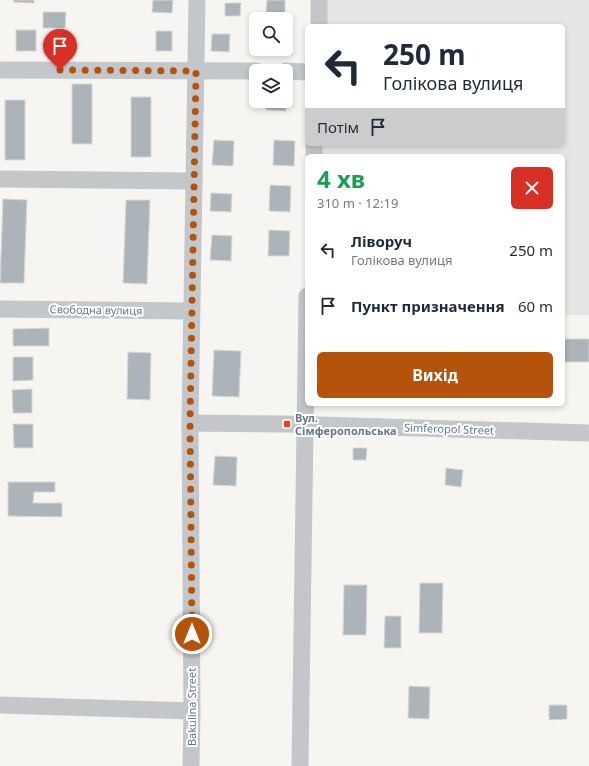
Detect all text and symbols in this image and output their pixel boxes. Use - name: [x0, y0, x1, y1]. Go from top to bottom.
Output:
- map controls: [249, 12, 293, 108]
- button: search: [249, 12, 293, 56]
- pin: [43, 29, 77, 70]
- icon: arrive: [49, 35, 71, 57]
- text: 250 m: [383, 35, 466, 73]
- icon: left: [317, 40, 369, 92]
- button: layers: [249, 64, 293, 108]
- text: Голікова вулиця: [383, 71, 523, 95]
- icon: arrive: [367, 116, 389, 138]
- text: Потім: [317, 117, 359, 137]
- text: 4 хв: [317, 162, 365, 195]
- button: close: [511, 167, 553, 209]
- text: 310 m · 12:19: [317, 194, 398, 212]
- text: Ліворуч: [351, 231, 412, 251]
- icon: left: [317, 239, 339, 261]
- text: 250 m: [509, 240, 553, 260]
- text: Голікова вулиця: [351, 251, 452, 269]
- icon: arrive: [317, 295, 339, 317]
- text: Пункт призначення: [351, 296, 505, 316]
- text: 60 m: [518, 296, 553, 316]
- street label: Свободна вулиця: [50, 301, 142, 318]
- button: Вихід: [317, 352, 553, 398]
- place label: Вул. Сімферопольська: [295, 410, 397, 438]
- marker: Вул. Сімферопольська: [282, 419, 292, 429]
- street label: Simferopol Street: [404, 419, 494, 438]
- position arrow: [171, 613, 213, 655]
- street label: Bakulina Street: [184, 668, 199, 746]

